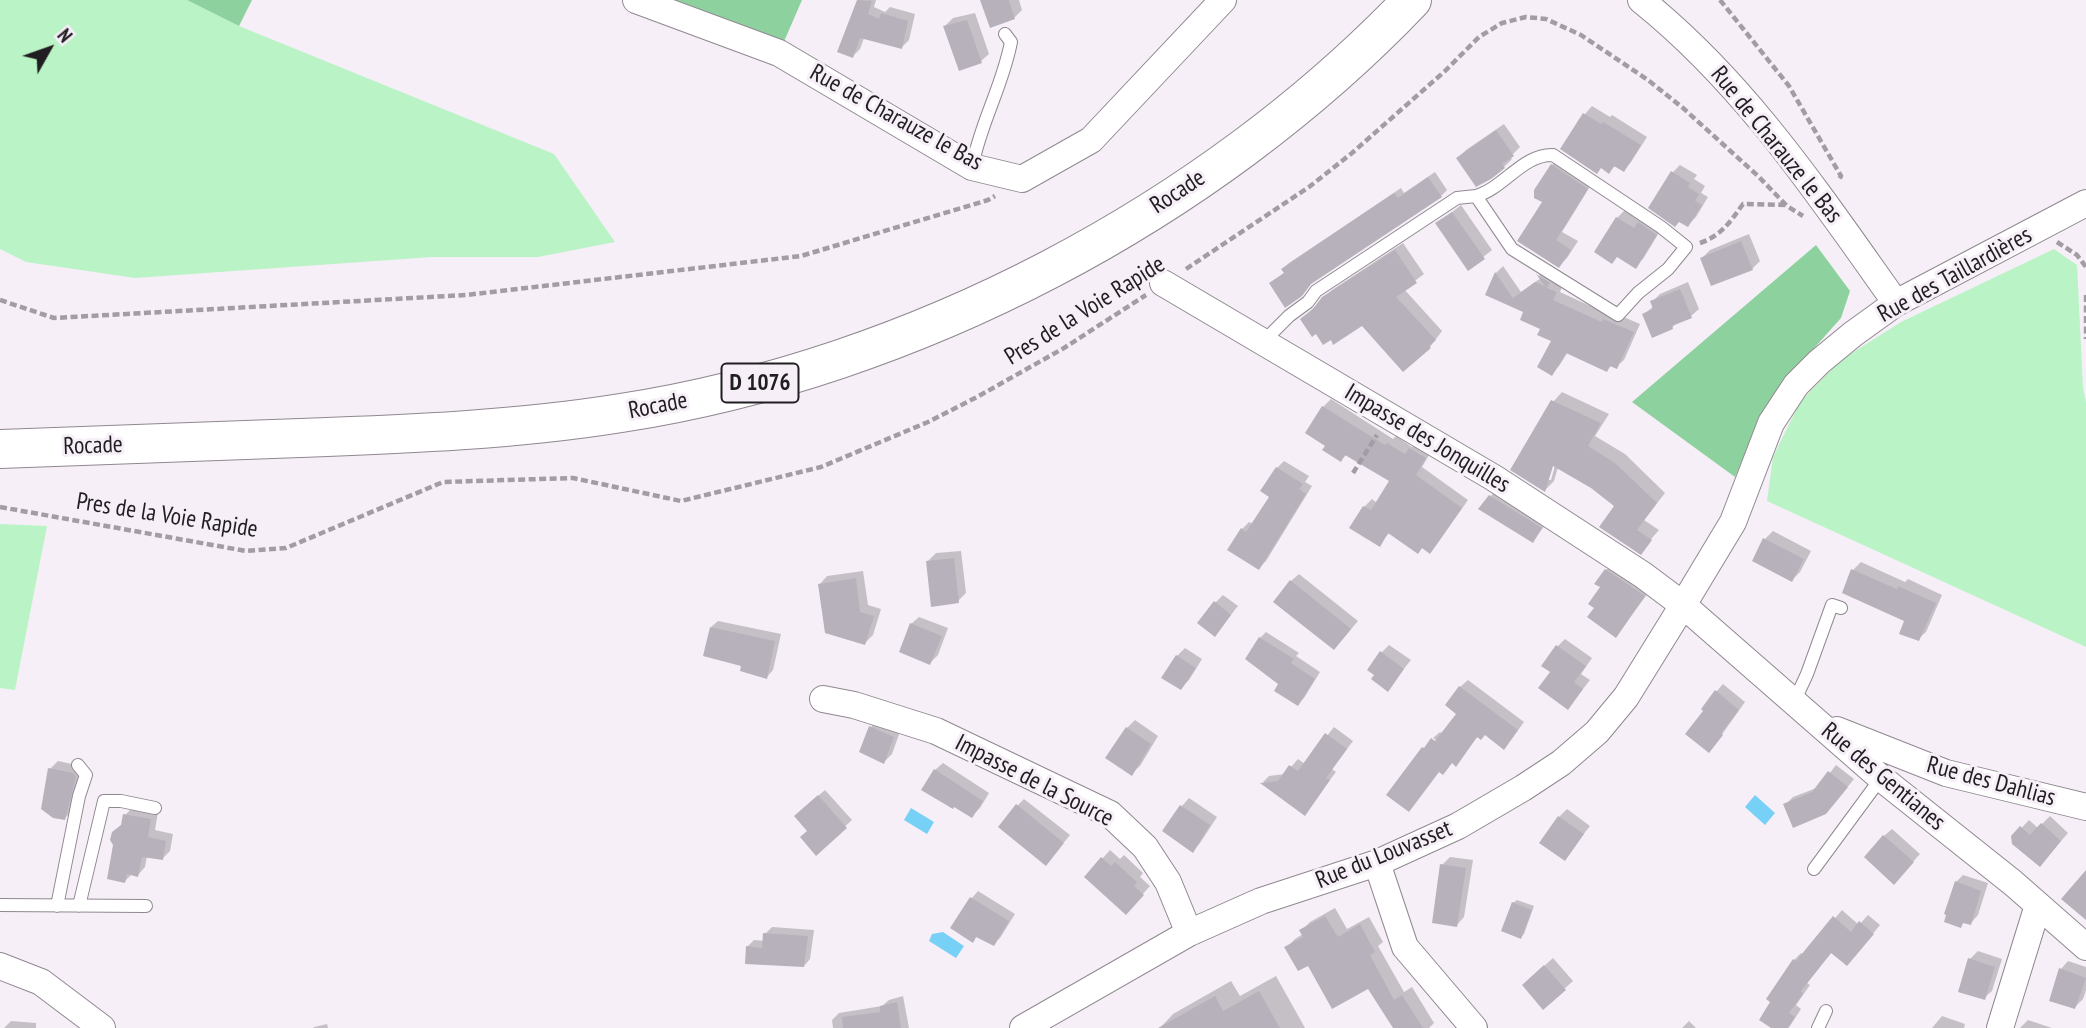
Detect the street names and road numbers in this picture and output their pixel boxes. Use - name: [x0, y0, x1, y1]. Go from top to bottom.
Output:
- street label: Rue de Charauze le Bas: [805, 59, 987, 177]
- street label: Rue de Charauze le Bas: [1704, 61, 1848, 229]
- street label: Rocade: [1145, 164, 1211, 220]
- street label: Rue des Taillardières: [1873, 221, 2037, 329]
- street label: Pres de la Voie Rapide: [1000, 250, 1170, 372]
- road number: D 1076: [722, 364, 798, 402]
- street label: Impasse des Jonquilles: [1339, 378, 1515, 500]
- street label: Rocade: [626, 386, 690, 426]
- street label: Rocade: [63, 431, 123, 461]
- street label: Pres de la Voie Rapide: [74, 487, 260, 545]
- street label: Rue des Gentianes: [1815, 717, 1951, 837]
- street label: Impasse de la Source: [950, 729, 1118, 833]
- street label: Rue des Dahlias: [1924, 751, 2058, 813]
- street label: Rue du Louvasset: [1312, 815, 1456, 895]

